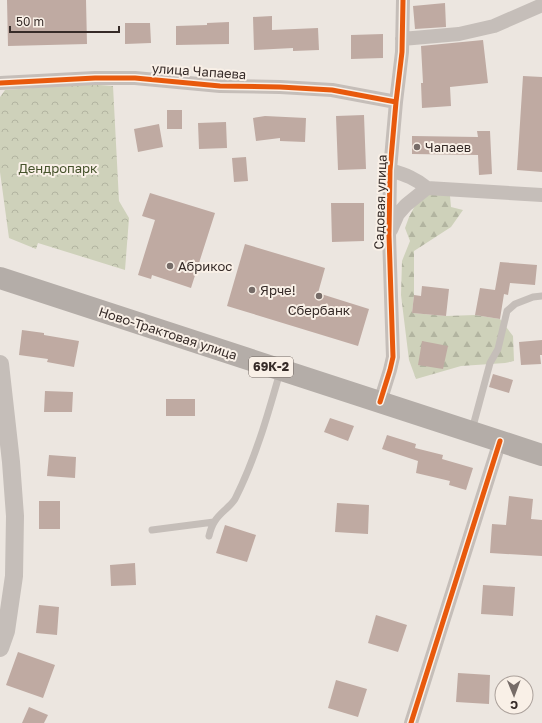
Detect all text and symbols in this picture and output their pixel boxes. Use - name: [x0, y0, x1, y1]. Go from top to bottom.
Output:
- scale bar: [10, 8, 119, 34]
- text: 50 m: [16, 14, 44, 29]
- street label: улица Чапаева: [151, 60, 247, 82]
- place label: Чапаев: [425, 139, 471, 155]
- marker: Чапаев: [412, 142, 422, 152]
- street label: Садовая улица: [370, 154, 390, 250]
- park label: Дендропарк: [18, 160, 98, 176]
- place label: Абрикос: [178, 258, 232, 274]
- marker: Абрикос: [165, 261, 175, 271]
- place label: Ярче!: [260, 282, 296, 298]
- marker: Ярче!: [247, 285, 257, 295]
- marker: Сбербанк: [314, 291, 324, 301]
- place label: Сбербанк: [288, 302, 351, 318]
- street label: Ново-Трактовая улица: [97, 303, 239, 363]
- road number: 69К-2: [249, 357, 293, 377]
- north arrow: [494, 675, 534, 715]
- text: С: [510, 699, 518, 712]

